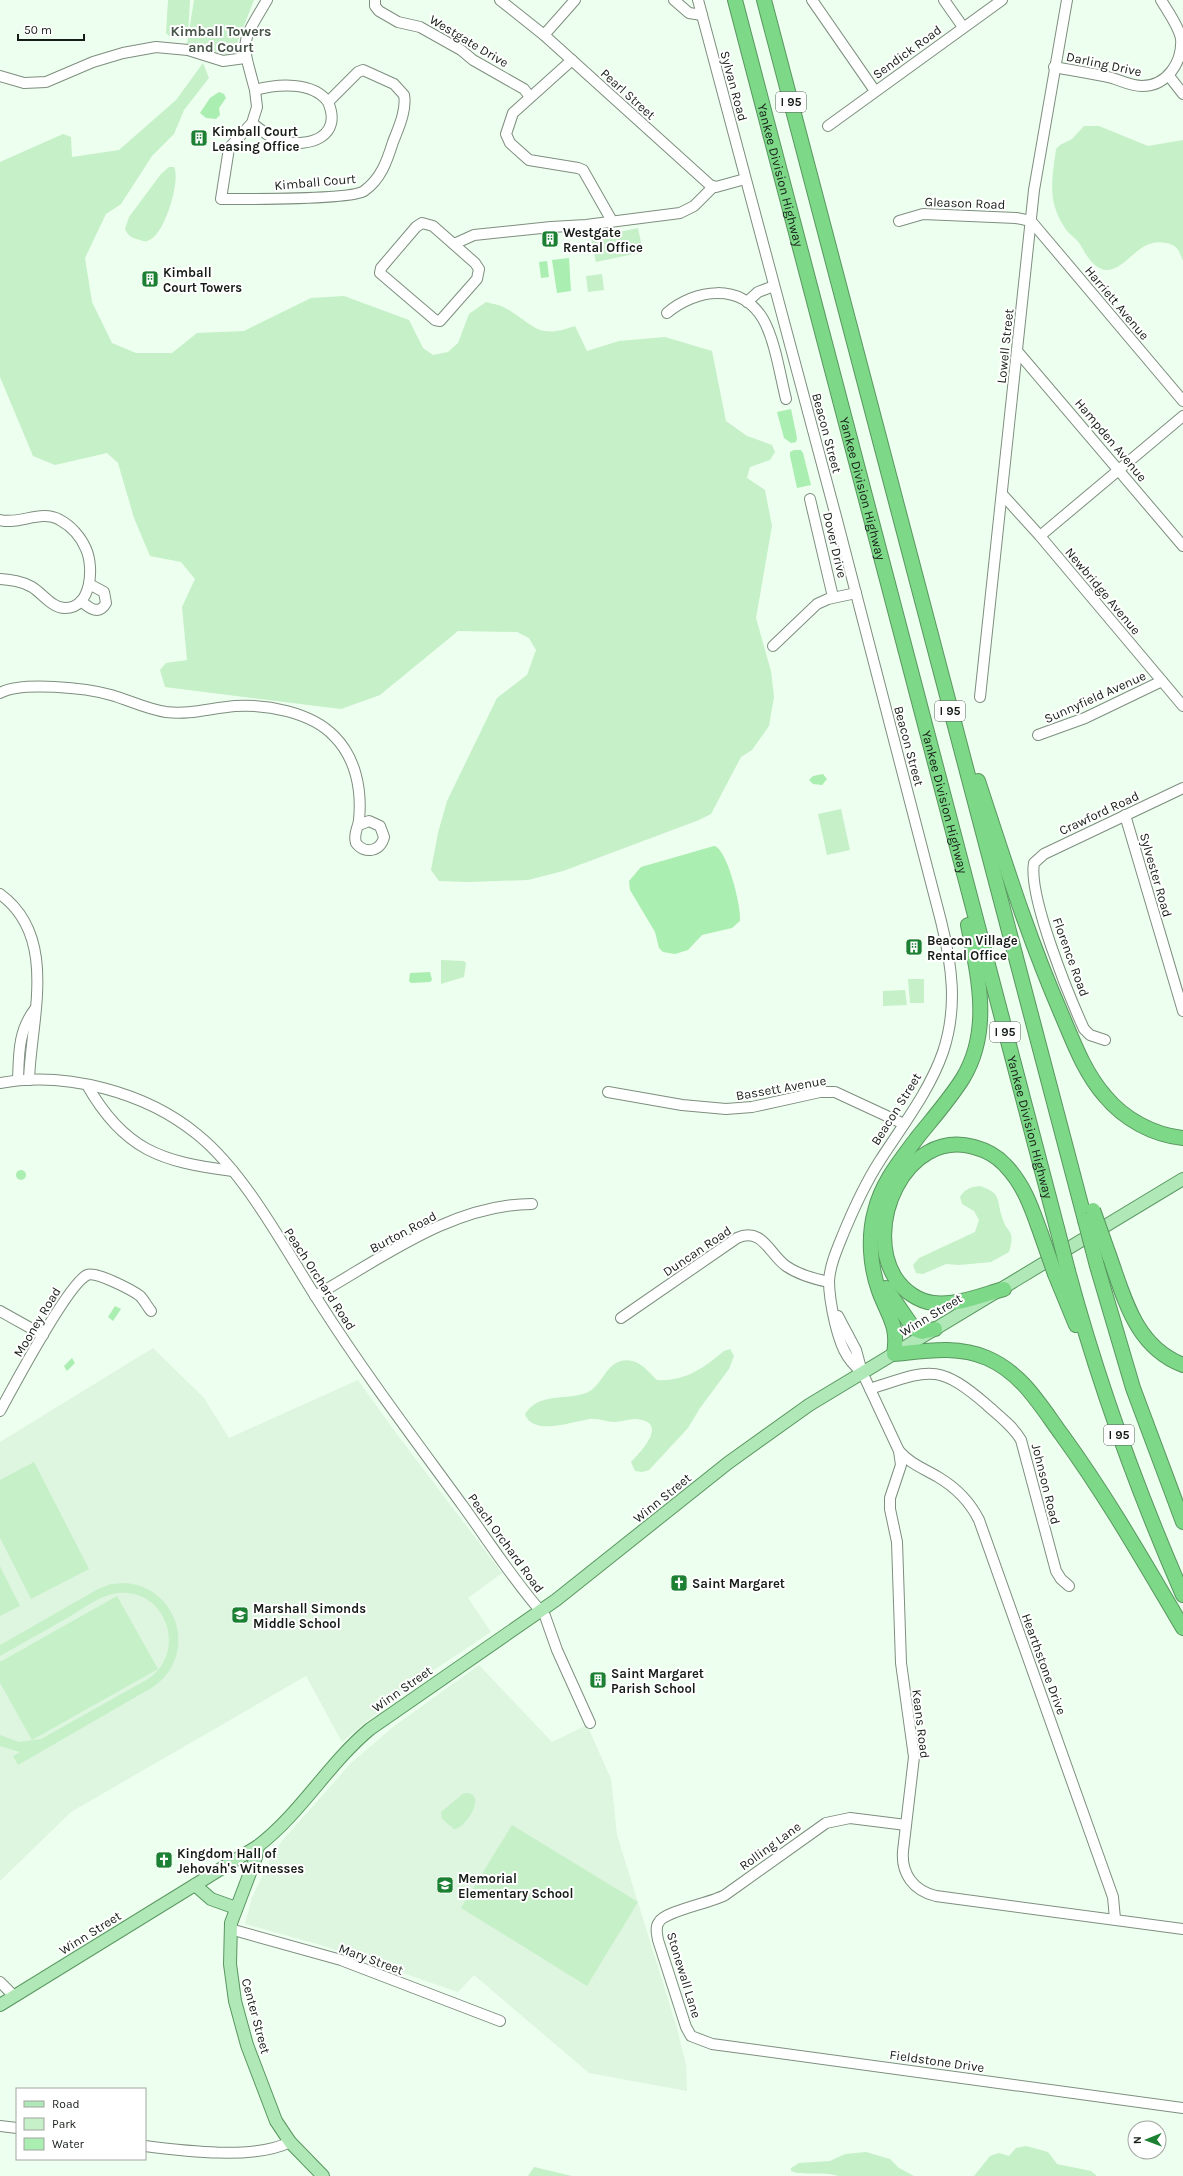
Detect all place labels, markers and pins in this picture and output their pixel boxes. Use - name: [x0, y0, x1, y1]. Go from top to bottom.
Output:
- place label: Kimball Court Leasing Office: [212, 124, 300, 154]
- building icon: Kimball Court Leasing Office: [189, 128, 209, 148]
- place label: Westgate Rental Office: [563, 225, 643, 255]
- building icon: Westgate Rental Office: [540, 229, 560, 249]
- place label: Kimball Court Towers: [163, 265, 242, 295]
- building icon: Kimball Court Towers: [140, 269, 160, 289]
- place label: Beacon Village Rental Office: [927, 933, 1018, 963]
- building icon: Beacon Village Rental Office: [904, 937, 924, 957]
- church icon: Saint Margaret: [669, 1573, 689, 1593]
- place label: Saint Margaret: [692, 1576, 785, 1591]
- place label: Marshall Simonds Middle School: [253, 1601, 366, 1631]
- school or university icon: Marshall Simonds Middle School: [230, 1605, 250, 1625]
- place label: Saint Margaret Parish School: [611, 1666, 704, 1696]
- building icon: Saint Margaret Parish School: [588, 1670, 608, 1690]
- place label: Kingdom Hall of Jehovah's Witnesses: [177, 1846, 304, 1876]
- church icon: Kingdom Hall of Jehovah's Witnesses: [154, 1850, 174, 1870]
- place label: Memorial Elementary School: [458, 1871, 573, 1901]
- school or university icon: Memorial Elementary School: [435, 1875, 455, 1895]

